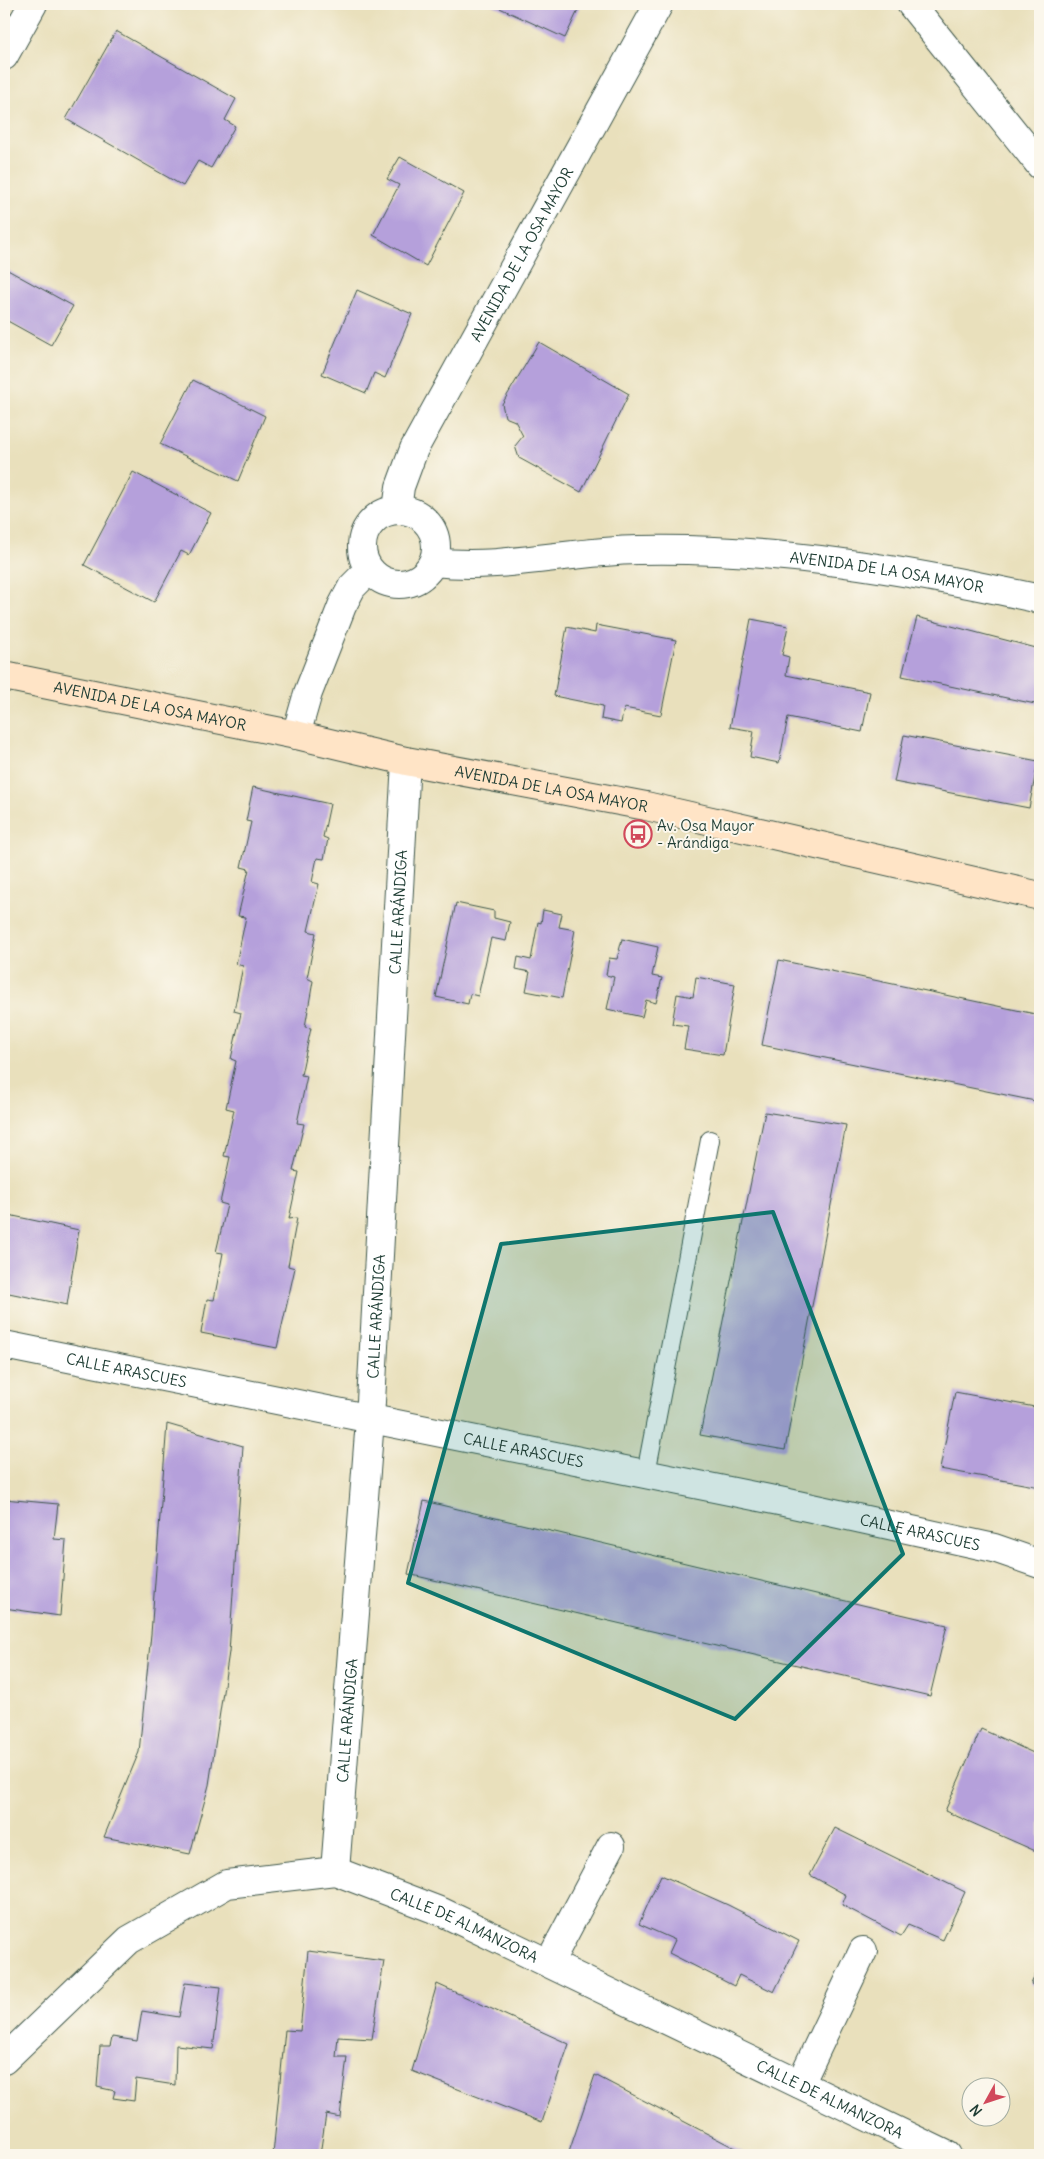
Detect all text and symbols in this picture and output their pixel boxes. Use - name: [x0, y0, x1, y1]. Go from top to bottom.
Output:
- street label: AVENIDA DE LA OSA MAYOR: [466, 163, 577, 345]
- street label: AVENIDA DE LA OSA MAYOR: [789, 547, 986, 597]
- street label: AVENIDA DE LA OSA MAYOR: [52, 677, 249, 734]
- street label: AVENIDA DE LA OSA MAYOR: [453, 761, 650, 816]
- place label: Av. Osa Mayor - Arándiga: [657, 816, 754, 852]
- bus stop icon: Av. Osa Mayor - Arándiga: [623, 819, 653, 849]
- street label: CALLE ARÁNDIGA: [385, 849, 411, 975]
- street label: CALLE ARÁNDIGA: [363, 1253, 389, 1379]
- street label: CALLE ARASCUES: [65, 1348, 189, 1391]
- street label: CALLE ARASCUES: [462, 1428, 586, 1471]
- street label: CALLE ARASCUES: [858, 1509, 982, 1554]
- street label: CALLE ARÁNDIGA: [332, 1657, 361, 1783]
- street label: CALLE DE ALMANZORA: [387, 1884, 542, 1967]
- street label: CALLE DE ALMANZORA: [754, 2055, 907, 2142]
- north arrow: [962, 2076, 1012, 2126]
- text: N: [966, 2101, 986, 2120]

